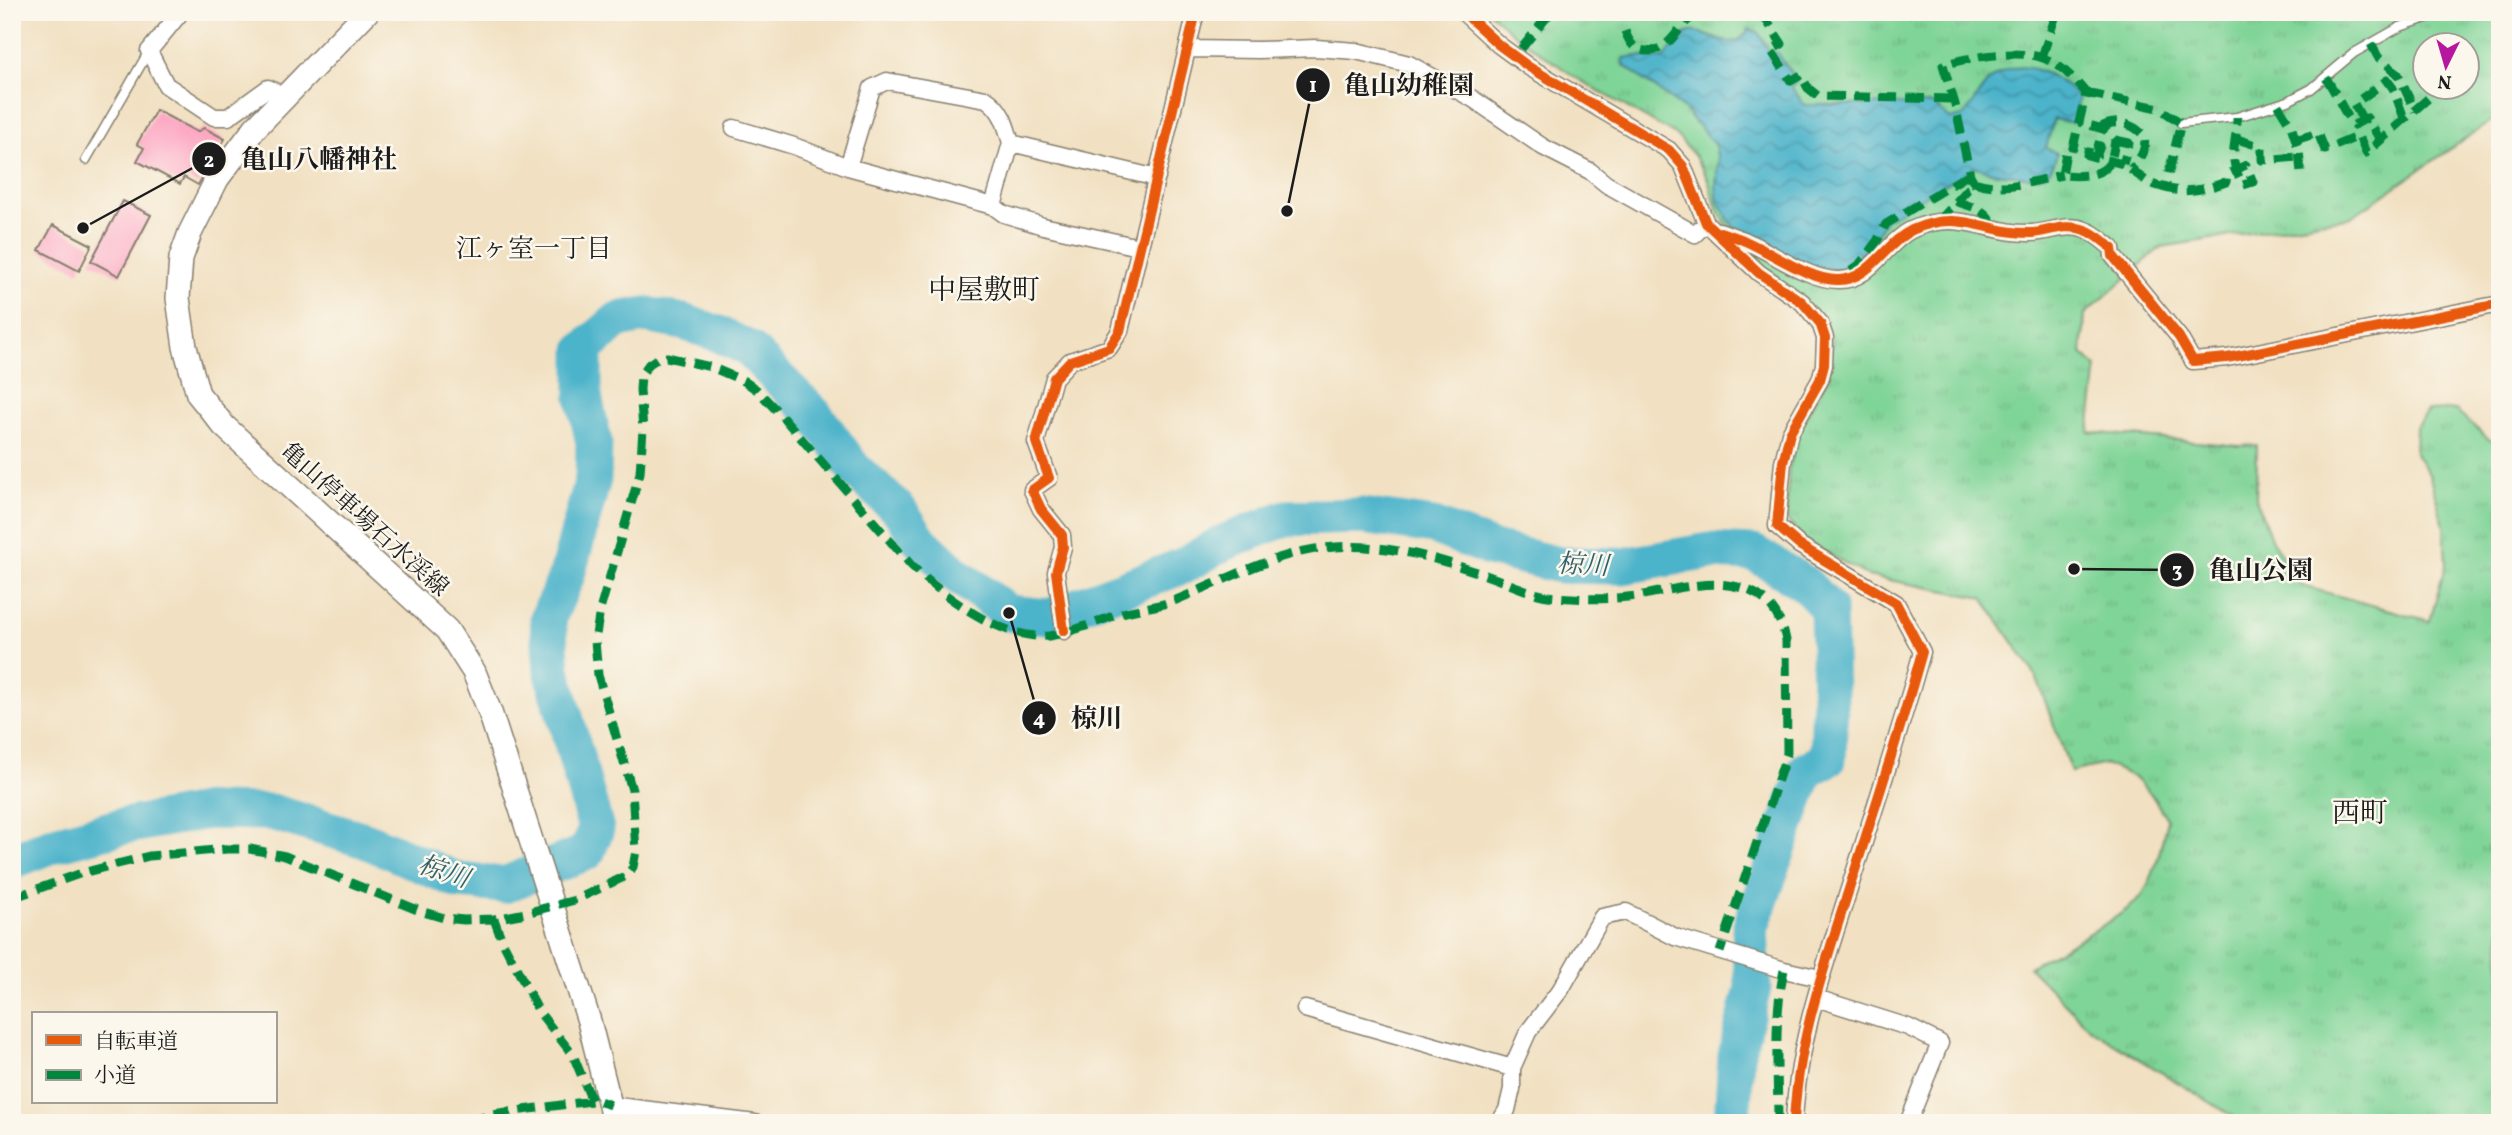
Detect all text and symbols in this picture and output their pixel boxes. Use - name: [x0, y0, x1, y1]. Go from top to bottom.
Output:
- north arrow: [2410, 32, 2480, 102]
- callout: 亀山幼稚園: [1295, 61, 1488, 108]
- text: N: [2436, 67, 2453, 94]
- text: 亀山幼稚園: [1344, 69, 1474, 105]
- text: 1: [1309, 72, 1317, 101]
- callout: 亀山八幡神社: [192, 136, 411, 183]
- text: 亀山八幡神社: [241, 143, 397, 179]
- text: 2: [204, 147, 214, 176]
- district label: 江ヶ室一丁目: [456, 232, 612, 268]
- district label: 中屋敷町: [928, 272, 1040, 311]
- street label: 亀山停車場石水渓線: [272, 436, 455, 605]
- callout: 亀山公園: [2160, 546, 2327, 593]
- water label: 椋川: [1556, 547, 1613, 585]
- text: 亀山公園: [2209, 554, 2313, 590]
- text: 3: [2172, 557, 2182, 586]
- callout: 椋川: [1022, 694, 1137, 741]
- text: 椋川: [1071, 702, 1123, 738]
- text: 4: [1033, 705, 1046, 734]
- district label: 西町: [2332, 795, 2388, 834]
- water label: 椋川: [413, 848, 477, 899]
- legend: [32, 1012, 276, 1104]
- text: 自転車道: [94, 1028, 178, 1057]
- text: 小道: [94, 1062, 136, 1091]

